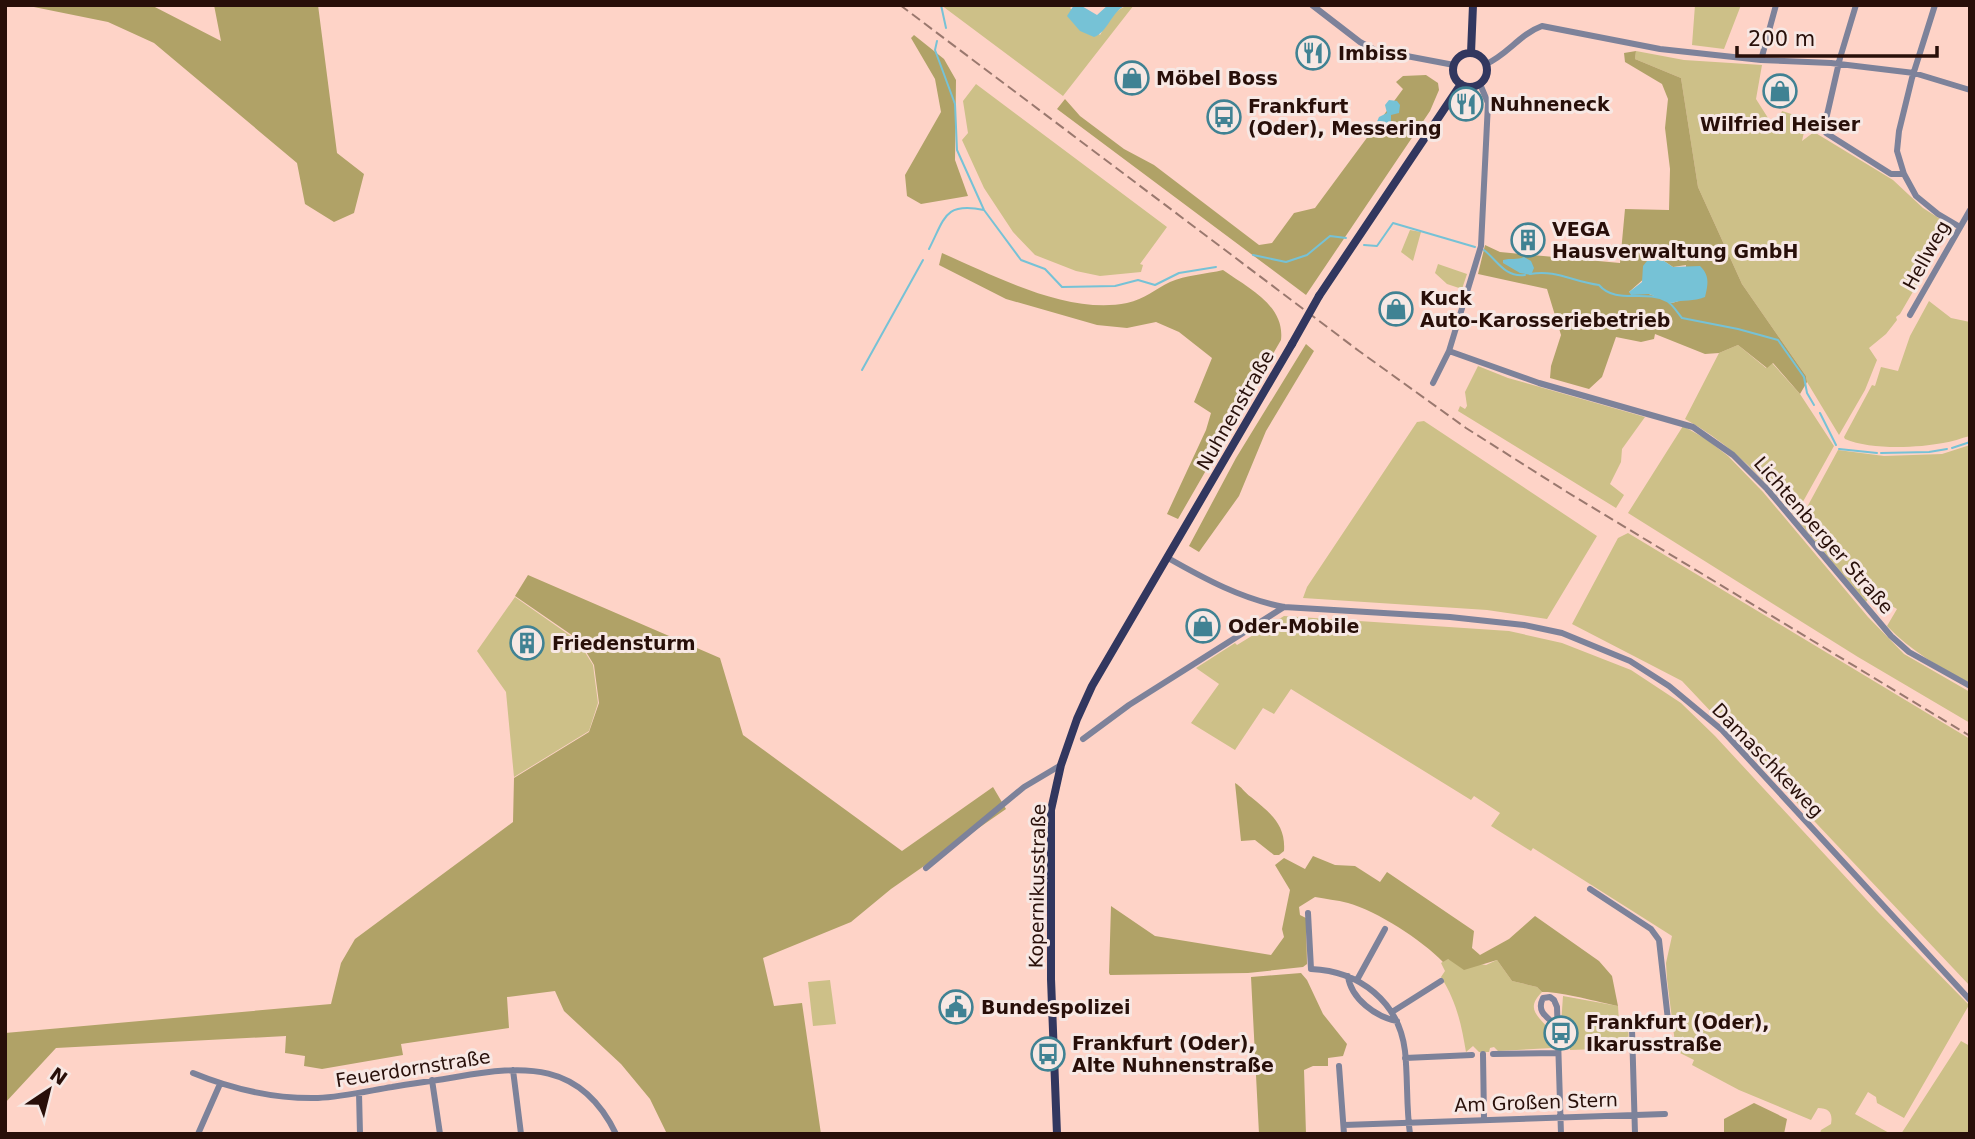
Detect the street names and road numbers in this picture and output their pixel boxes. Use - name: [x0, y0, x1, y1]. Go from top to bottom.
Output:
- street label: Hellweg: [1898, 217, 1954, 293]
- street label: Nuhnenstraße: [1192, 346, 1278, 474]
- street label: Lichtenberger Straße: [1750, 452, 1898, 618]
- street label: Damaschkeweg: [1708, 698, 1828, 822]
- street label: Kopernikusstraße: [1025, 804, 1049, 968]
- street label: Feuerdornstraße: [334, 1045, 492, 1091]
- street label: Am Großen Stern: [1454, 1088, 1618, 1116]

